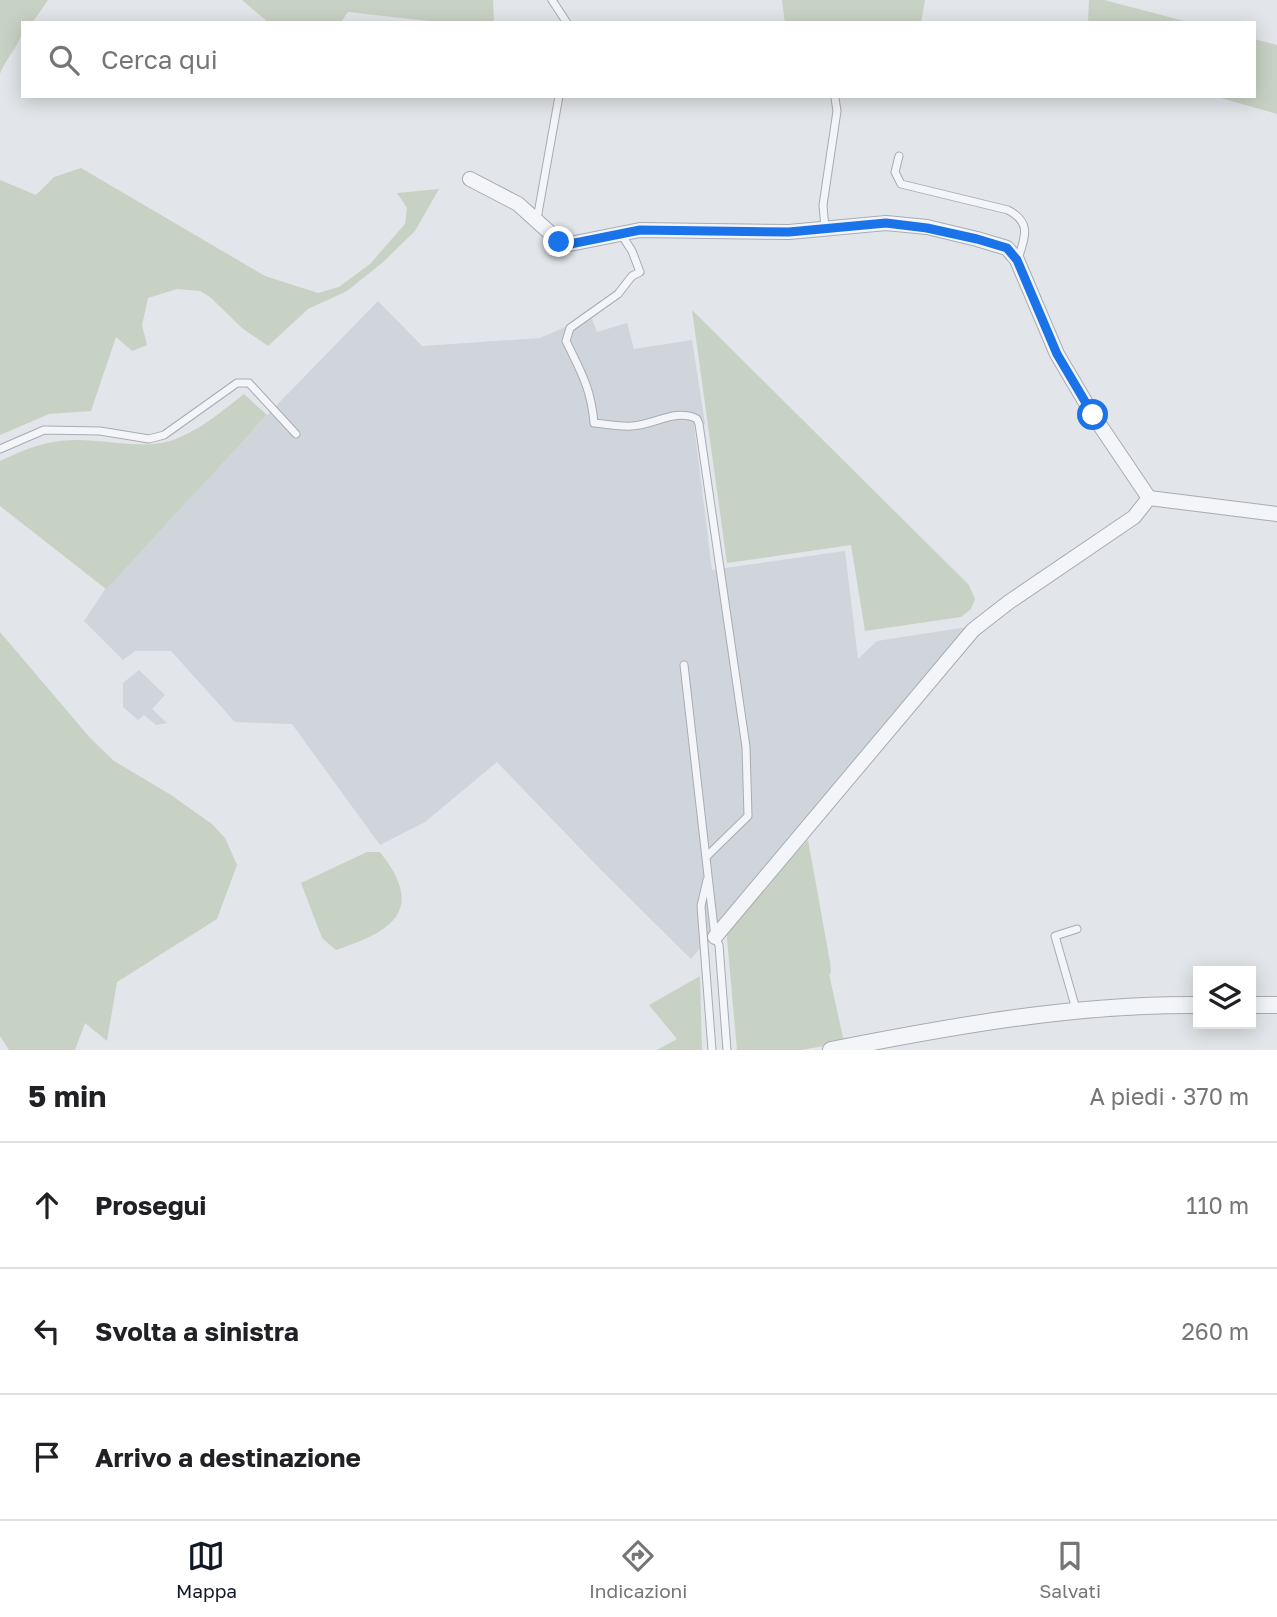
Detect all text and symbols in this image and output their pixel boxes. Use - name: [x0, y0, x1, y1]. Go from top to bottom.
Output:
- search box: [21, 21, 1256, 98]
- icon: search: [45, 41, 83, 79]
- text: Cerca qui: [101, 44, 218, 75]
- route end: [543, 226, 574, 257]
- route start: [1077, 399, 1108, 430]
- map controls: [1193, 966, 1256, 1029]
- button: layers: [1193, 966, 1256, 1029]
- text: 5 min: [28, 1078, 106, 1114]
- text: A piedi · 370 m: [1089, 1082, 1249, 1110]
- icon: ahead: [28, 1186, 66, 1224]
- text: Prosegui: [95, 1190, 206, 1221]
- text: 110 m: [1186, 1191, 1249, 1219]
- icon: left: [28, 1312, 66, 1350]
- text: Svolta a sinistra: [95, 1316, 299, 1347]
- text: 260 m: [1181, 1317, 1249, 1345]
- icon: arrive: [28, 1438, 66, 1476]
- text: Arrivo a destinazione: [95, 1442, 361, 1473]
- tab: Mappa: [176, 1537, 237, 1602]
- tab: Indicazioni: [589, 1537, 687, 1602]
- tab: Salvati: [1039, 1537, 1101, 1602]

